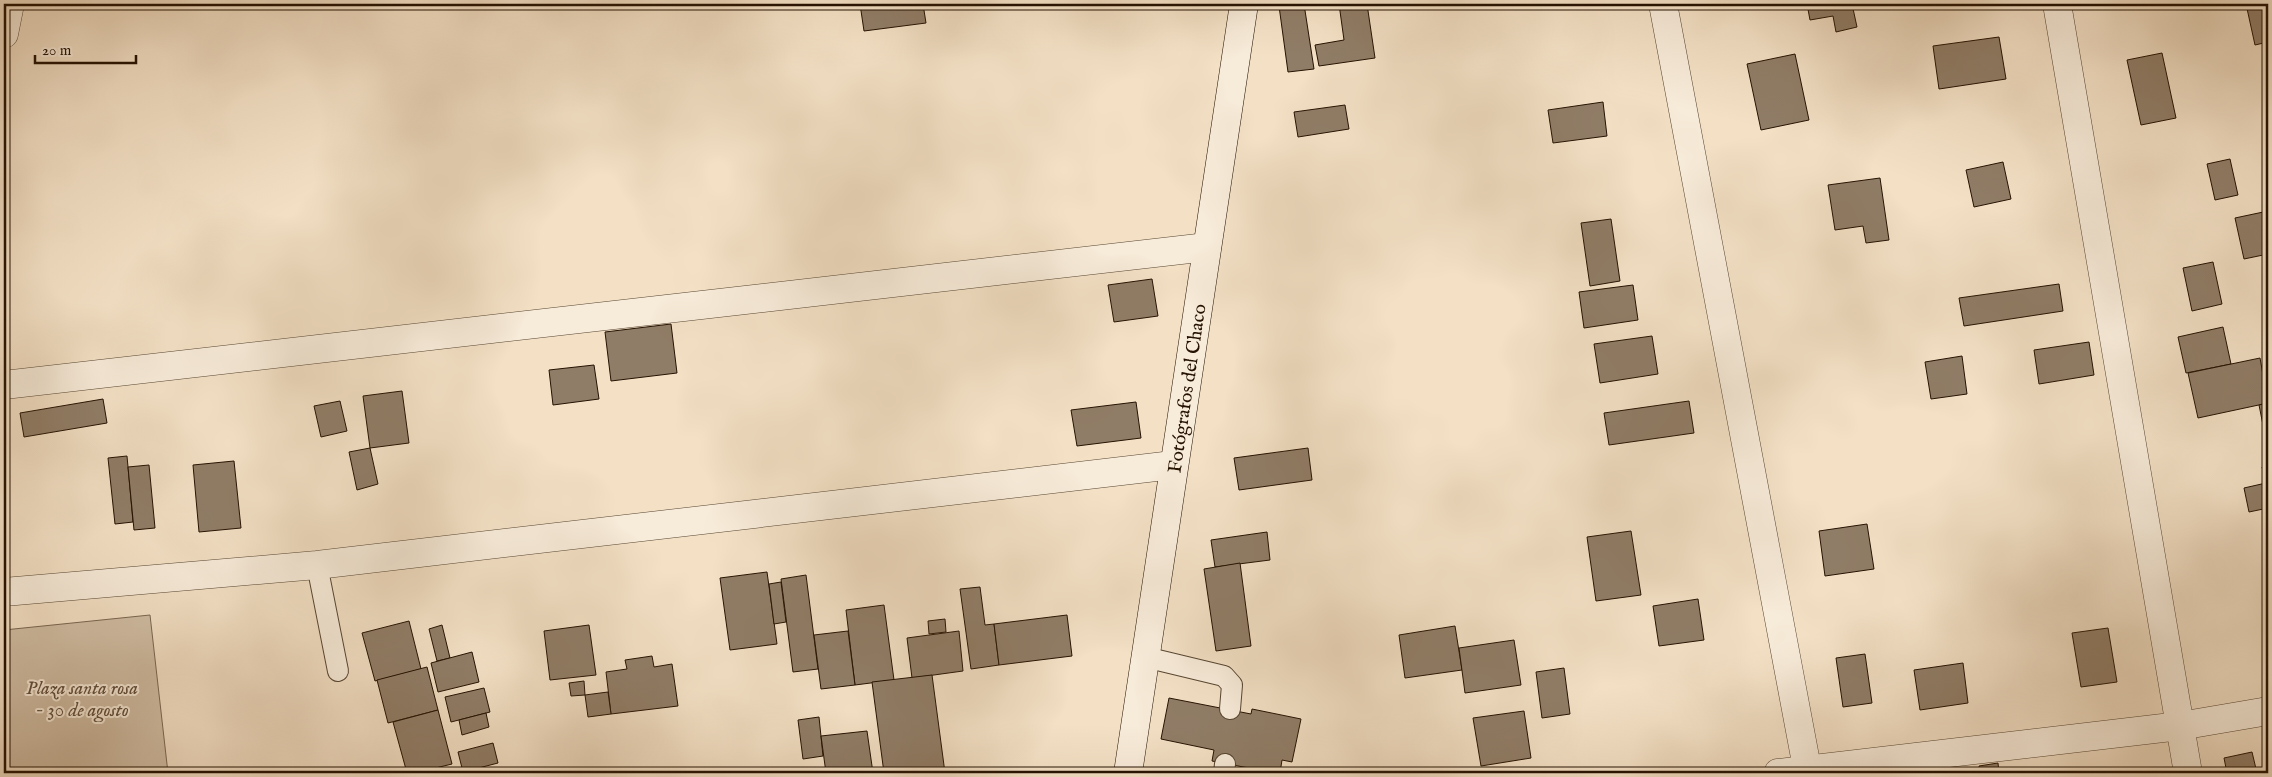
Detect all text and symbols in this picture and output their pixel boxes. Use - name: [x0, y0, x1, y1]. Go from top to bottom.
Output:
- scale bar: [35, 32, 136, 64]
- text: 20 m: [42, 41, 72, 60]
- street label: Fotógrafos del Chaco: [1163, 302, 1213, 475]
- park label: Plaza santa rosa - 30 de agosto: [26, 677, 138, 723]

